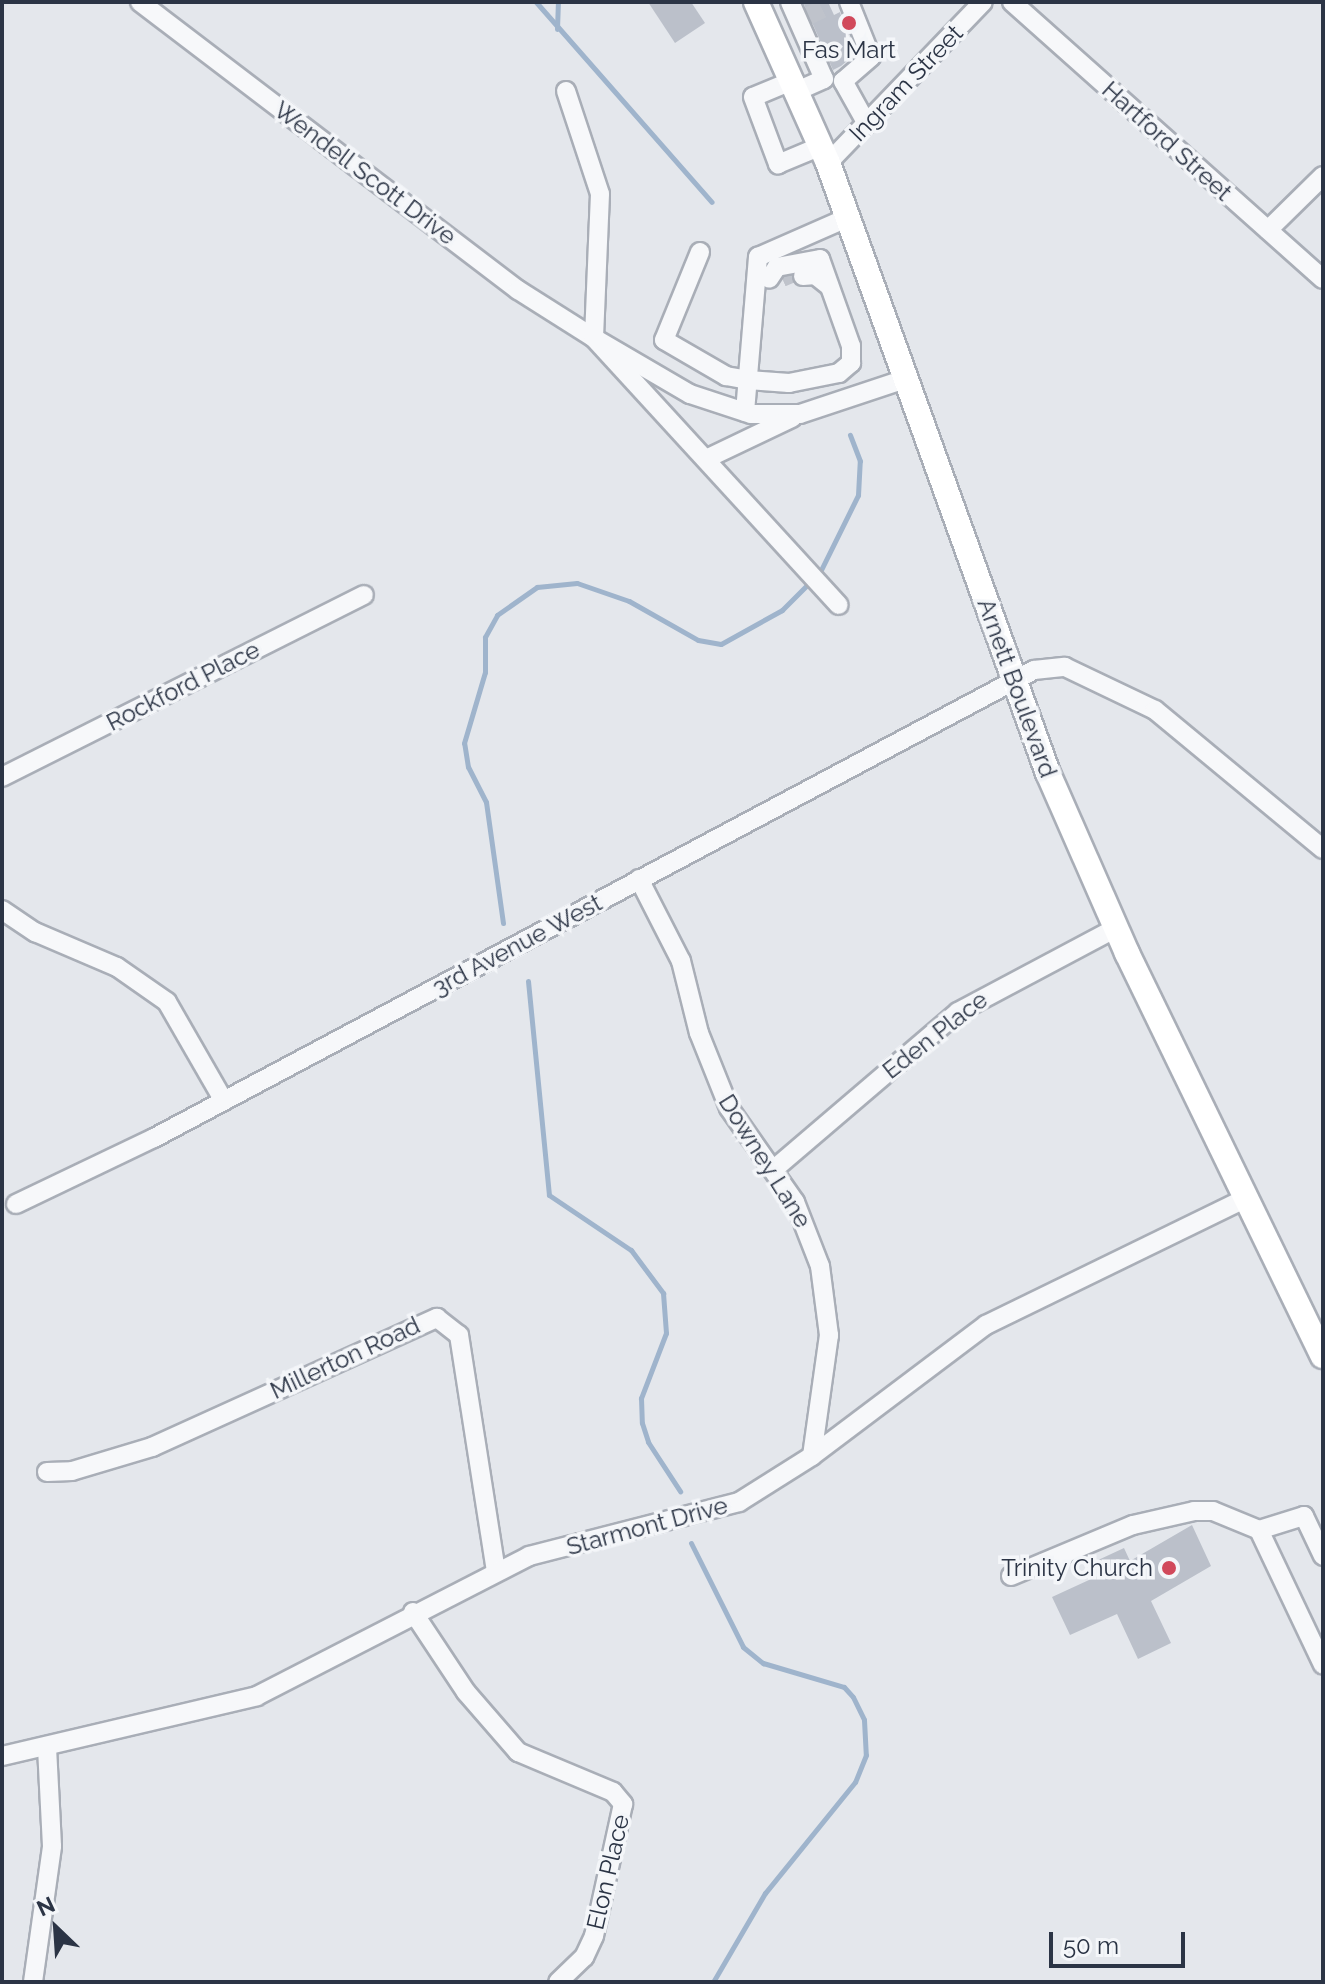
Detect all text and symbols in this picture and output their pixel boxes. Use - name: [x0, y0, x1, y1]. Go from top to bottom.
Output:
- marker: Fas Mart: [840, 14, 858, 32]
- street label: Ingram Street: [843, 19, 969, 147]
- place label: Fas Mart: [802, 36, 896, 64]
- street label: Hartford Street: [1096, 75, 1238, 207]
- street label: Wendell Scott Drive: [268, 95, 462, 251]
- street label: Arnett Boulevard: [971, 595, 1063, 781]
- street label: Rockford Place: [102, 635, 264, 737]
- street label: 3rd Avenue West: [427, 888, 607, 1002]
- street label: Eden Place: [877, 985, 993, 1085]
- street label: Downey Lane: [712, 1089, 818, 1233]
- street label: Millerton Road: [266, 1311, 424, 1405]
- street label: Starmont Drive: [563, 1491, 731, 1561]
- place label: Trinity Church: [1001, 1554, 1153, 1582]
- marker: Trinity Church: [1160, 1559, 1178, 1577]
- street label: Elon Place: [581, 1812, 635, 1932]
- north arrow: [16, 1888, 96, 1968]
- text: N: [33, 1891, 59, 1922]
- scale bar: [1053, 1916, 1189, 1966]
- text: 50 m: [1063, 1931, 1119, 1960]

